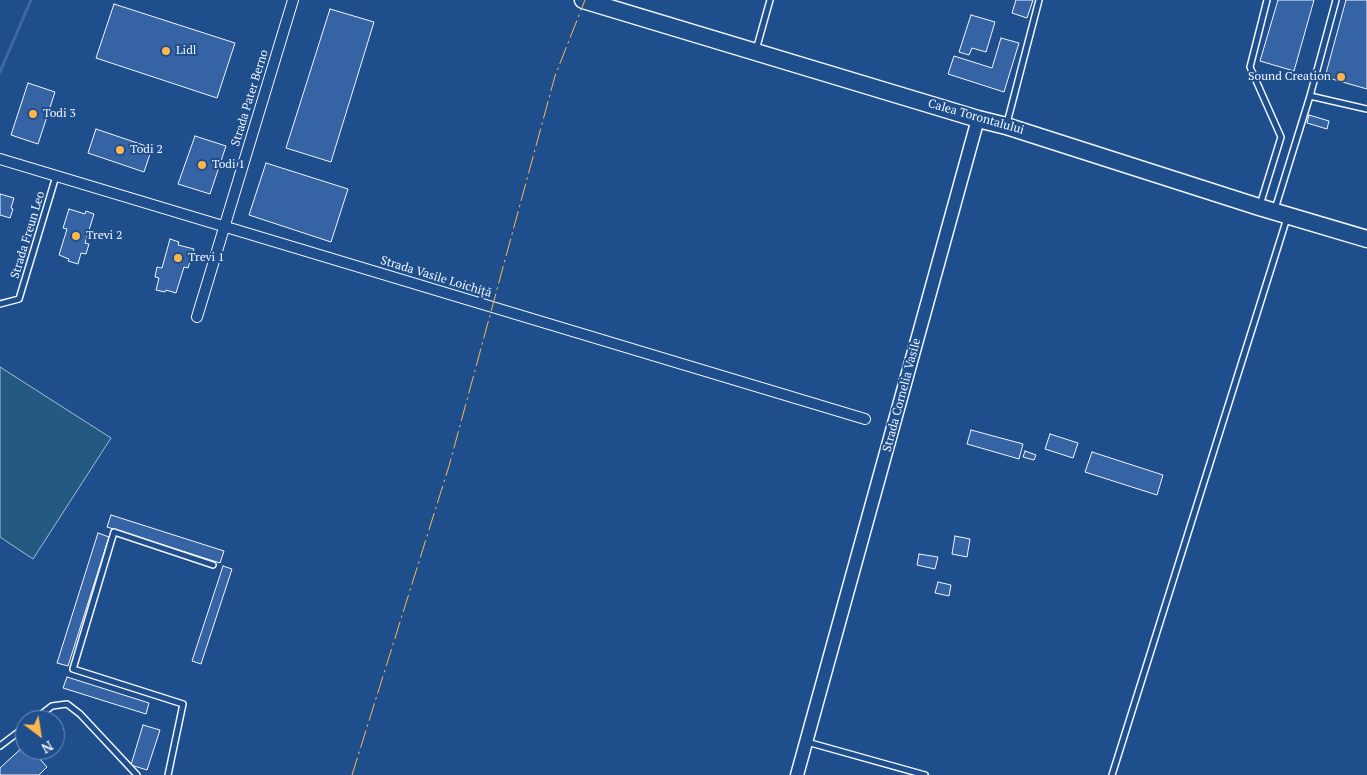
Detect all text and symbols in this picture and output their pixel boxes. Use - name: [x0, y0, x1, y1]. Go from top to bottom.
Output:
- place label: Lidl: [176, 44, 196, 58]
- marker: Lidl: [160, 45, 172, 57]
- street label: Strada Pater Berno: [228, 48, 272, 148]
- place label: Sound Creation: [1248, 70, 1331, 84]
- marker: Sound Creation: [1335, 71, 1347, 83]
- street label: Calea Torontalului: [926, 96, 1026, 138]
- place label: Todi 3: [43, 107, 76, 121]
- marker: Todi 3: [27, 108, 39, 120]
- place label: Todi 2: [130, 143, 163, 157]
- marker: Todi 2: [114, 144, 126, 156]
- place label: Todi 1: [212, 158, 245, 172]
- marker: Todi 1: [196, 159, 208, 171]
- street label: Strada Freun Leo: [8, 190, 48, 280]
- place label: Trevi 2: [86, 229, 123, 243]
- marker: Trevi 2: [70, 230, 82, 242]
- place label: Trevi 1: [188, 251, 225, 265]
- marker: Trevi 1: [172, 252, 184, 264]
- street label: Strada Vasile Loichiță: [379, 253, 493, 301]
- street label: Strada Cornelia Vasile: [880, 337, 924, 453]
- north arrow: [15, 710, 65, 760]
- text: N: [38, 737, 57, 758]

